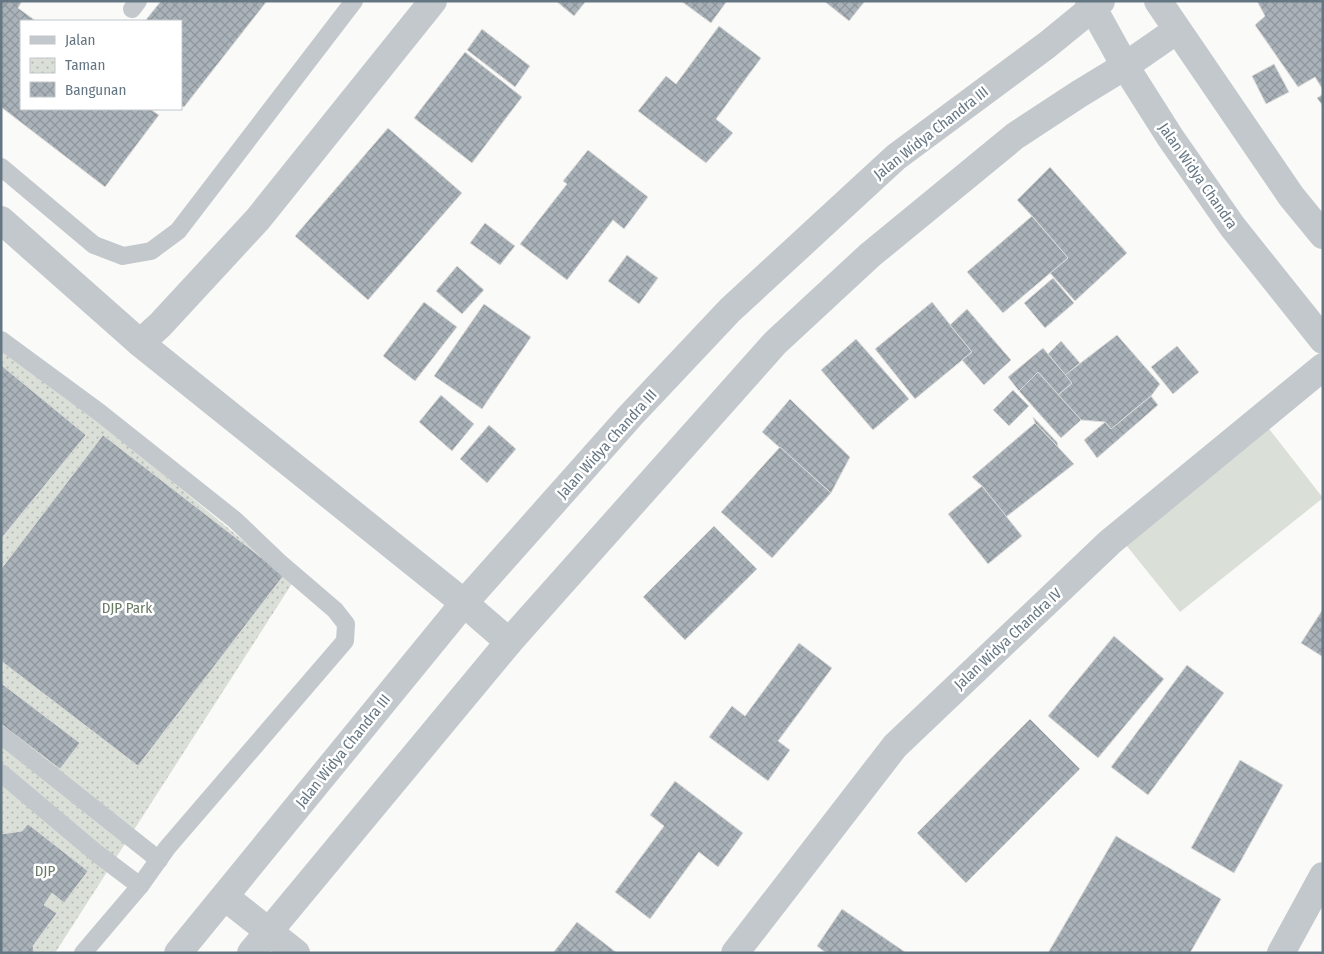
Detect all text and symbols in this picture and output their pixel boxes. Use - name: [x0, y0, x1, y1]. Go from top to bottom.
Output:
- legend: [20, 20, 182, 110]
- text: Jalan: [65, 31, 95, 49]
- text: Taman: [65, 56, 105, 74]
- text: Bangunan: [65, 81, 126, 99]
- street label: Jalan Widya Chandra III: [870, 83, 992, 183]
- street label: Jalan Widya Chandra: [1155, 120, 1241, 232]
- street label: Jalan Widya Chandra III: [553, 386, 661, 502]
- street label: Jalan Widya Chandra IV: [951, 584, 1066, 693]
- park label: DJP Park: [102, 599, 152, 617]
- street label: Jalan Widya Chandra III: [292, 691, 394, 811]
- park label: DJP: [35, 862, 55, 880]

